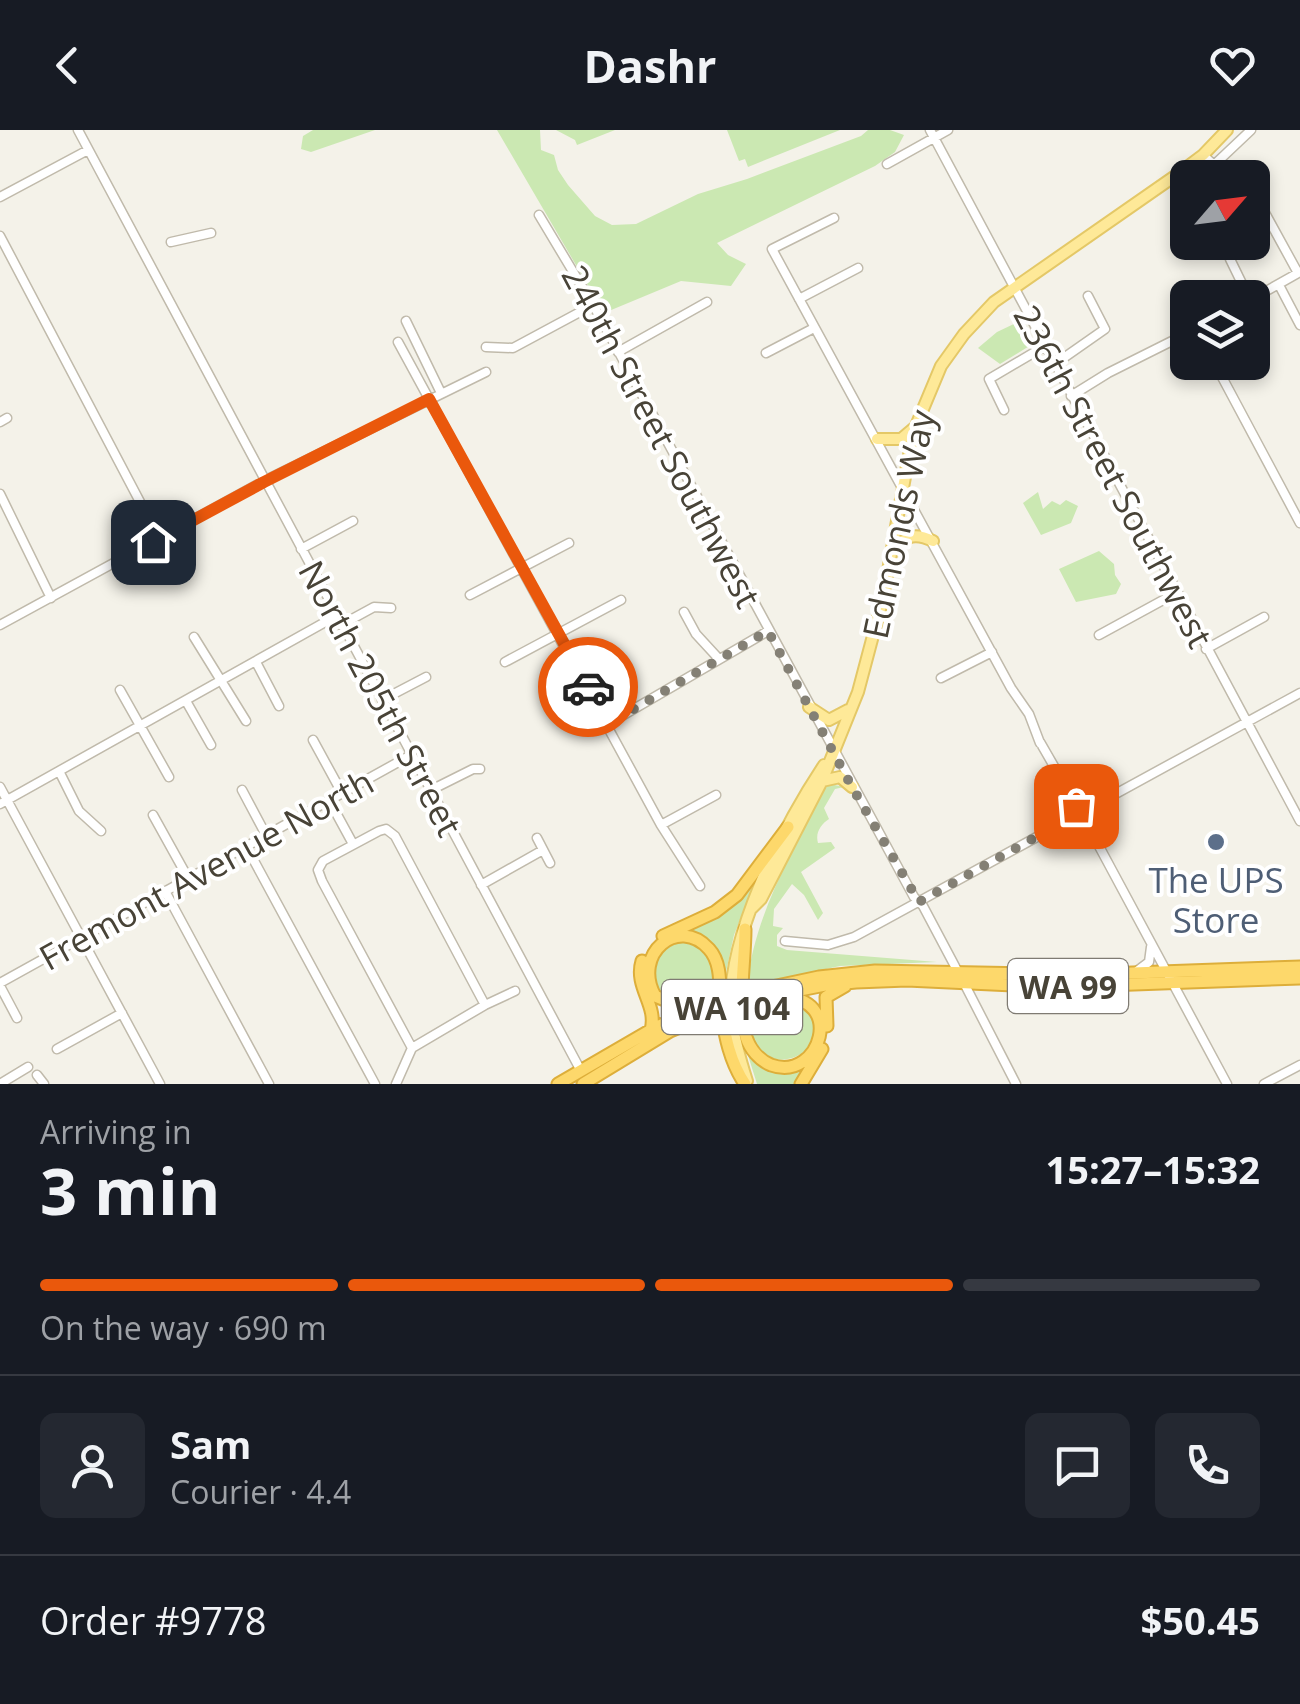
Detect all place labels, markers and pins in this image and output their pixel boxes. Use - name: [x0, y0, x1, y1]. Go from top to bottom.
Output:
- pin: [111, 500, 196, 585]
- pin: [1034, 764, 1119, 849]
- marker: The UPS Store: [1205, 831, 1227, 853]
- place label: The UPS Store: [1148, 856, 1284, 943]

